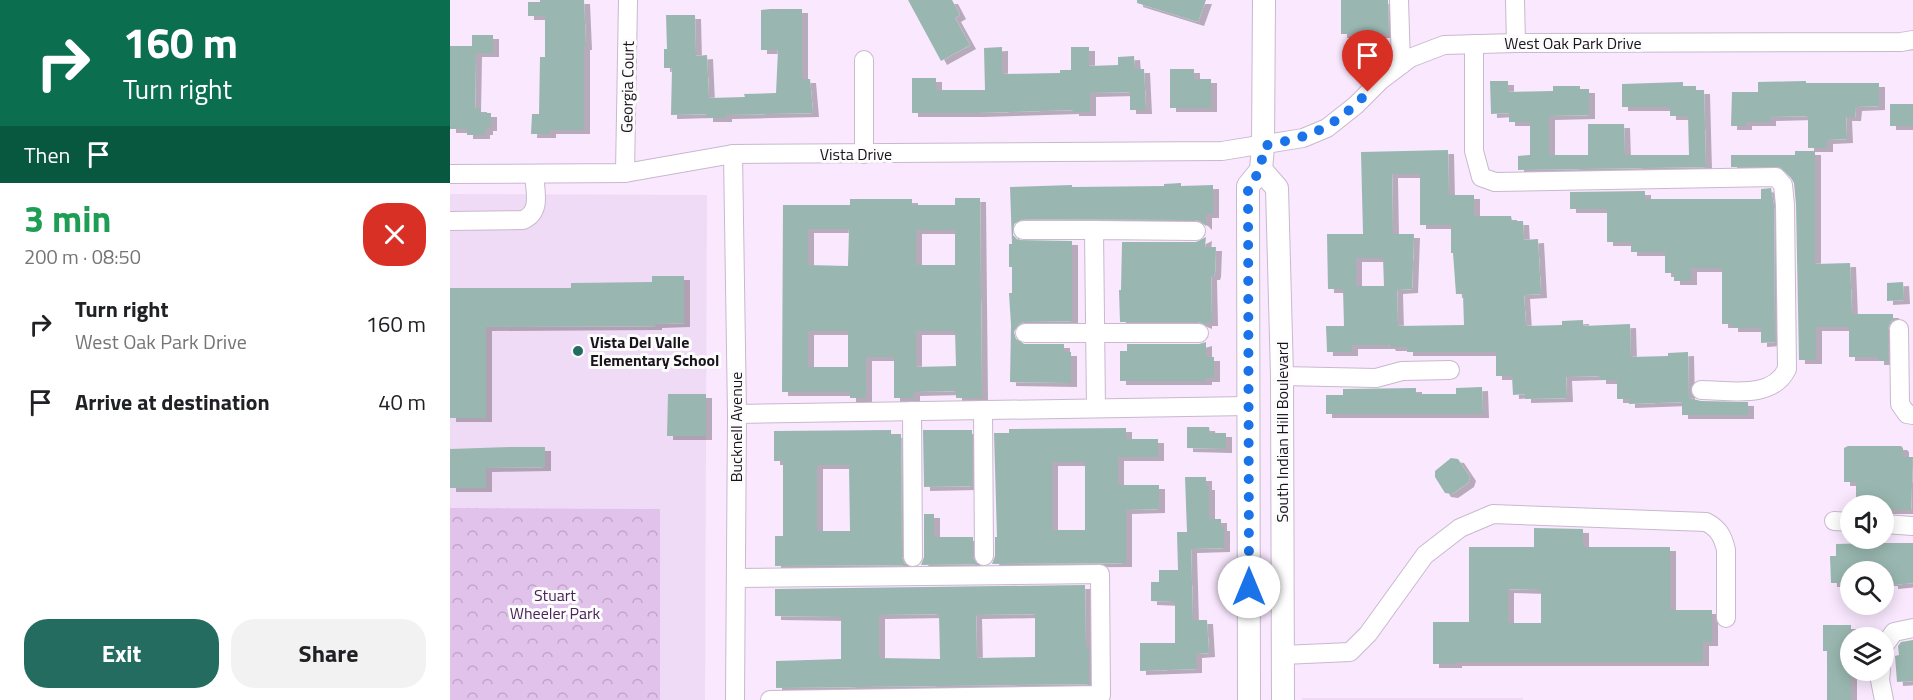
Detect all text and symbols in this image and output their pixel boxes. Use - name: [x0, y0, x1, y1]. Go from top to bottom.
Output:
- text: 160 m: [123, 10, 238, 74]
- icon: right: [24, 24, 102, 102]
- pin: [1342, 30, 1393, 92]
- street label: West Oak Park Drive: [1504, 31, 1642, 55]
- icon: arrive: [1351, 39, 1384, 72]
- street label: Georgia Court: [614, 41, 640, 133]
- text: Turn right: [123, 68, 232, 109]
- text: Then: [24, 138, 70, 172]
- icon: arrive: [82, 138, 115, 171]
- street label: Vista Drive: [820, 142, 892, 166]
- text: 3 min: [24, 191, 111, 246]
- button: close: [363, 203, 426, 266]
- text: 200 m · 08:50: [24, 241, 141, 272]
- text: Turn right: [75, 292, 169, 326]
- text: 160 m: [366, 307, 426, 341]
- icon: right: [24, 308, 57, 341]
- text: West Oak Park Drive: [75, 326, 247, 357]
- place label: Vista Del Valle Elementary School: [590, 330, 719, 372]
- street label: South Indian Hill Boulevard: [1270, 341, 1294, 523]
- marker: Vista Del Valle Elementary School: [571, 344, 585, 358]
- street label: Bucknell Avenue: [724, 372, 748, 482]
- text: Arrive at destination: [75, 385, 270, 419]
- text: 40 m: [378, 385, 426, 419]
- icon: arrive: [24, 386, 57, 419]
- map controls: [1840, 495, 1894, 681]
- button: sound: [1840, 495, 1894, 549]
- position arrow: [1217, 555, 1281, 619]
- button: search: [1840, 561, 1894, 615]
- park label: Stuart Wheeler Park: [510, 583, 601, 625]
- button: Exit: [24, 619, 219, 688]
- button: Share: [231, 619, 426, 688]
- button: layers: [1840, 627, 1894, 681]

